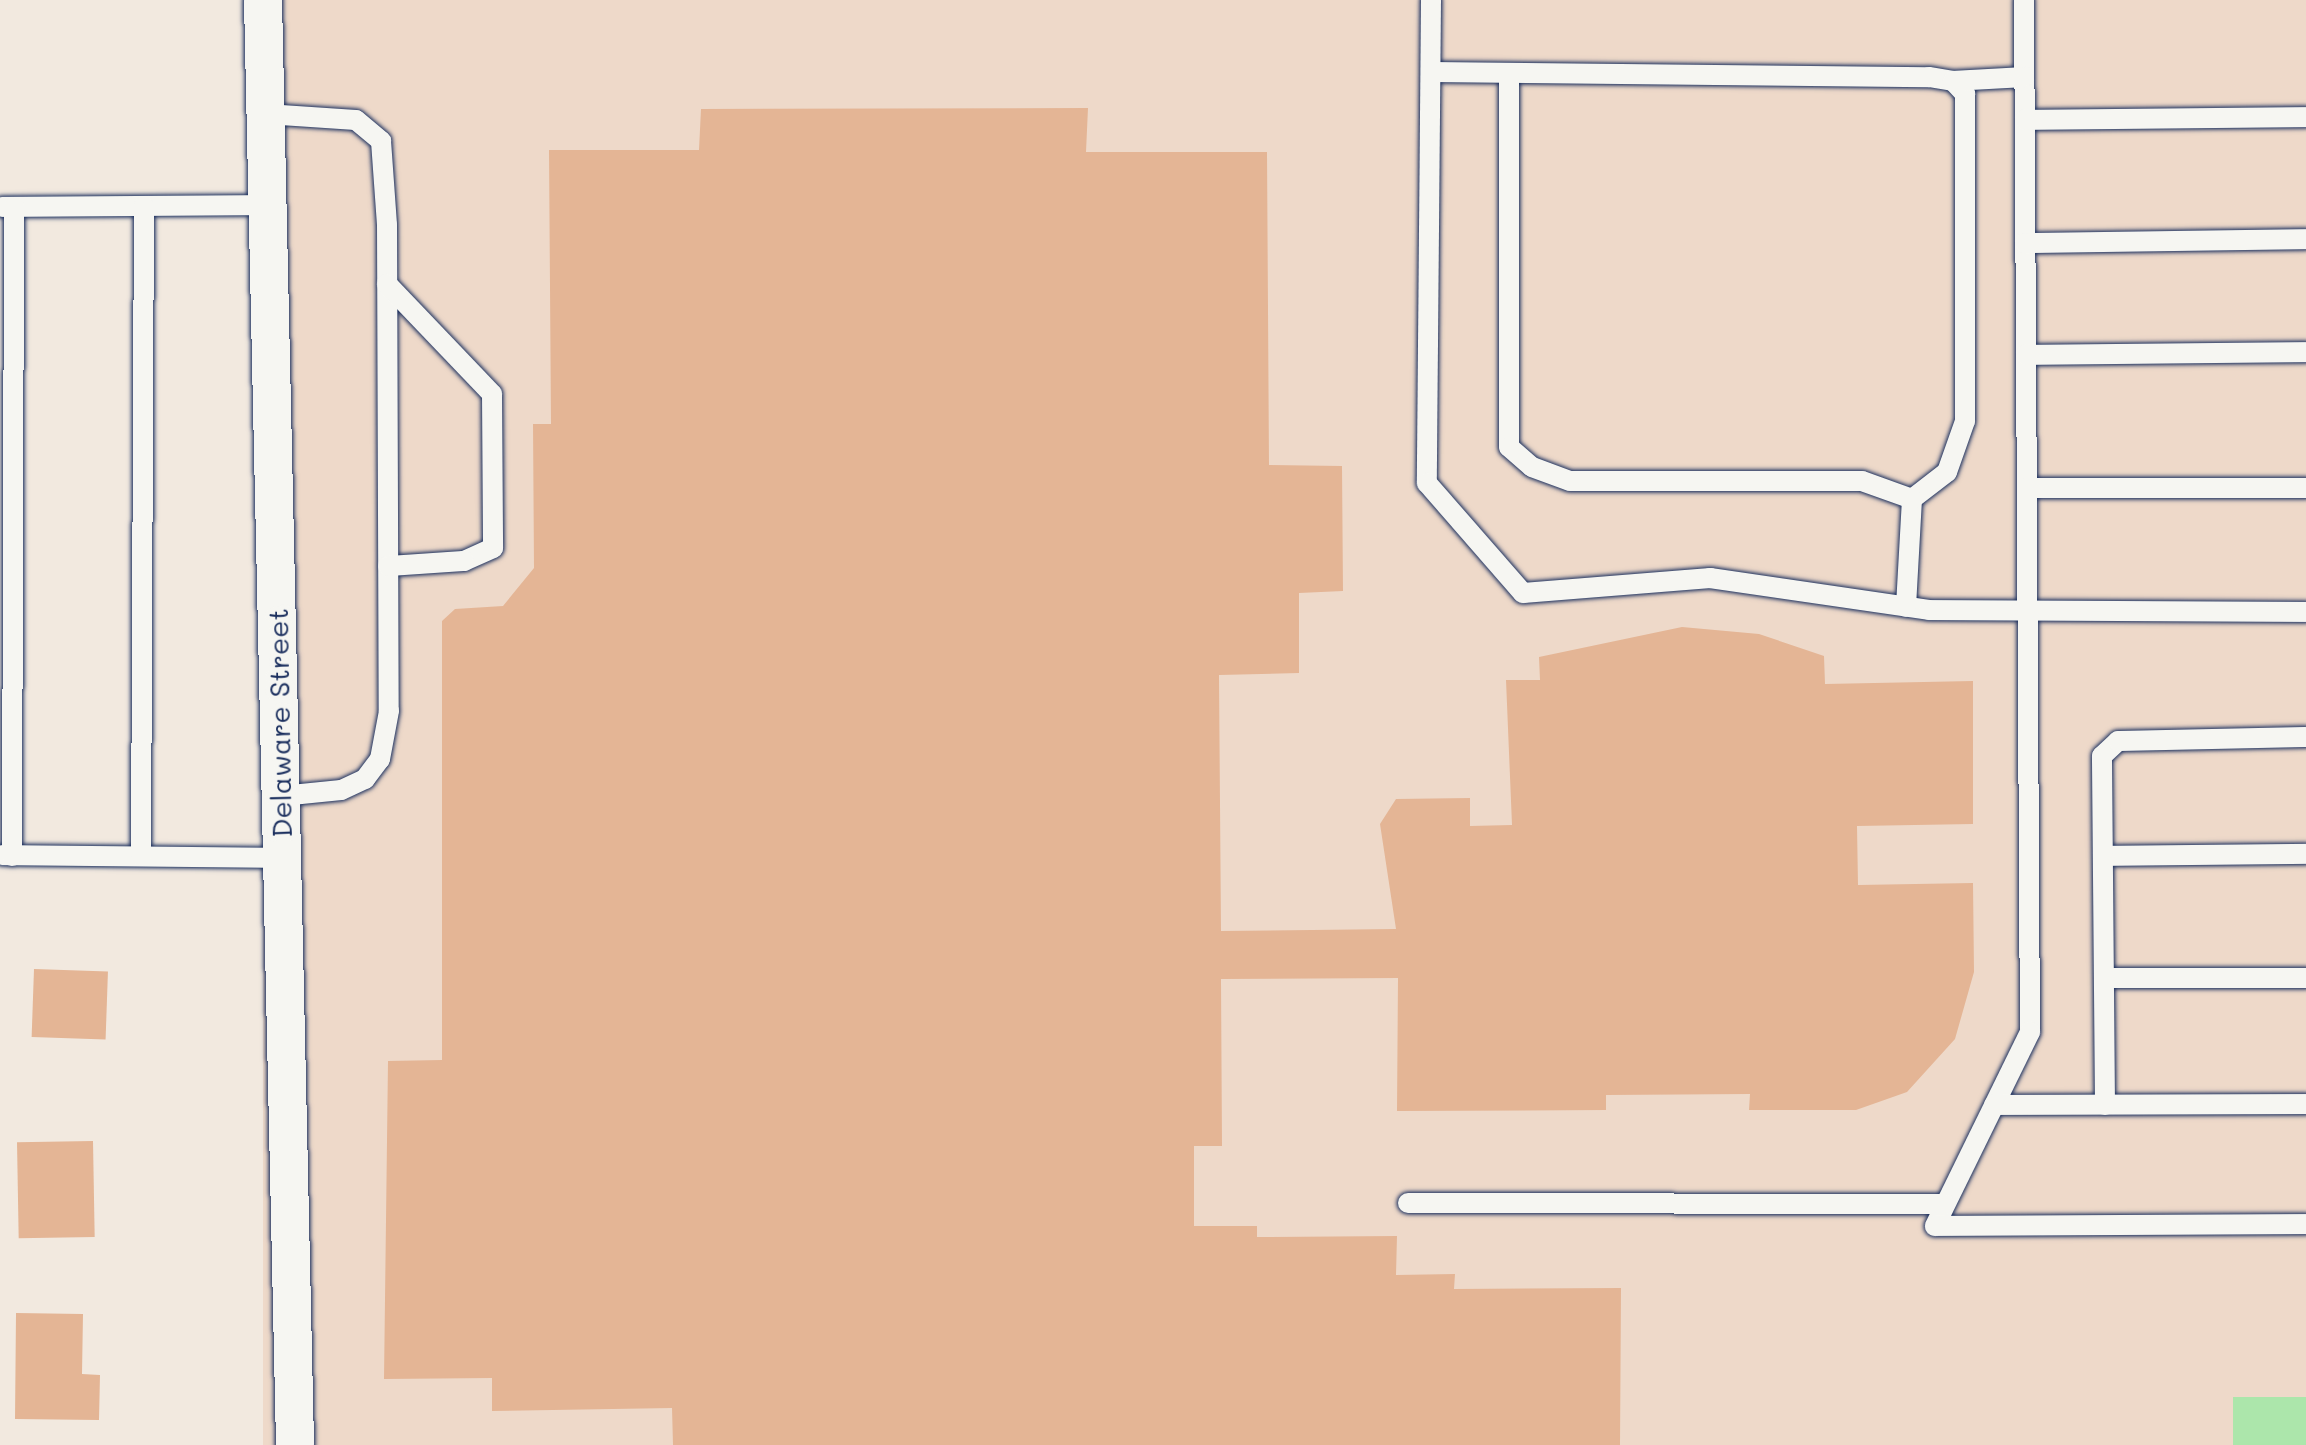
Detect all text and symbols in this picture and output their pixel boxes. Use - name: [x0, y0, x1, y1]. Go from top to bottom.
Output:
- street label: Delaware Street: [260, 608, 298, 838]

